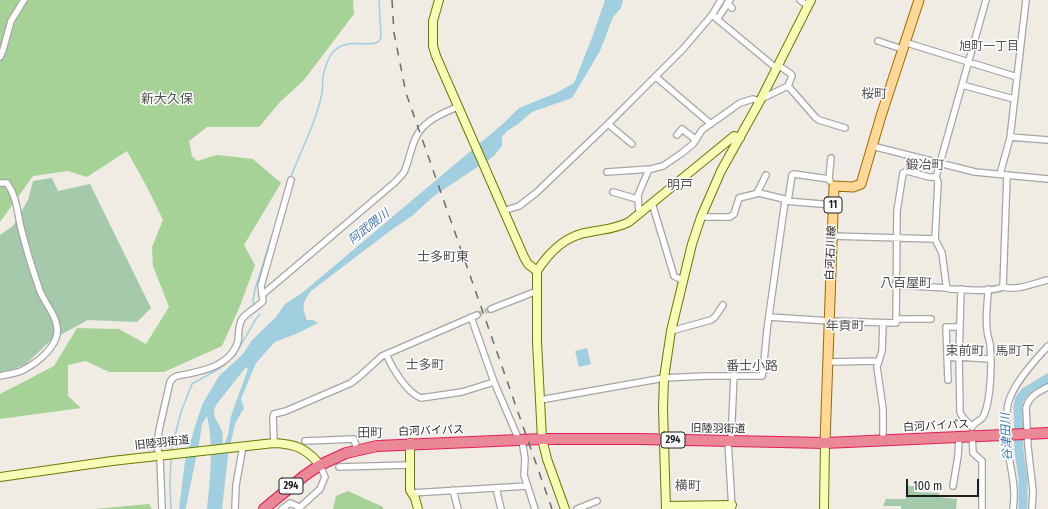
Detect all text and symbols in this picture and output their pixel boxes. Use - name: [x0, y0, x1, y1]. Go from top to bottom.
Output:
- district label: 旭町一丁目: [959, 40, 1019, 54]
- district label: 桜町: [861, 86, 887, 102]
- district label: 新大久保: [141, 91, 193, 107]
- district label: 鍛冶町: [906, 157, 944, 173]
- district label: 明戸: [667, 177, 693, 193]
- road number: 11: [824, 197, 842, 213]
- water label: 阿武隈川: [346, 207, 392, 247]
- street label: 白河石川線: [823, 225, 839, 281]
- district label: 士多町東: [417, 249, 469, 265]
- district label: 八百屋町: [880, 275, 932, 291]
- district label: 年貢町: [826, 318, 864, 334]
- district label: 束前町: [946, 343, 984, 359]
- district label: 馬町下: [996, 343, 1034, 359]
- district label: 士多町: [406, 357, 444, 373]
- district label: 番士小路: [726, 358, 778, 374]
- water label: 谷津田川: [999, 413, 1015, 461]
- street label: 白河バイパス: [903, 418, 969, 434]
- street label: 旧陸羽街道: [690, 422, 746, 436]
- street label: 白河バイパス: [398, 423, 464, 439]
- district label: 田町: [357, 425, 383, 441]
- road number: 294: [661, 432, 685, 448]
- street label: 旧陸羽街道: [134, 434, 190, 452]
- scale bar: [908, 471, 981, 497]
- road number: 294: [279, 478, 303, 494]
- district label: 横町: [675, 478, 701, 494]
- text: 100 m: [913, 479, 942, 493]

